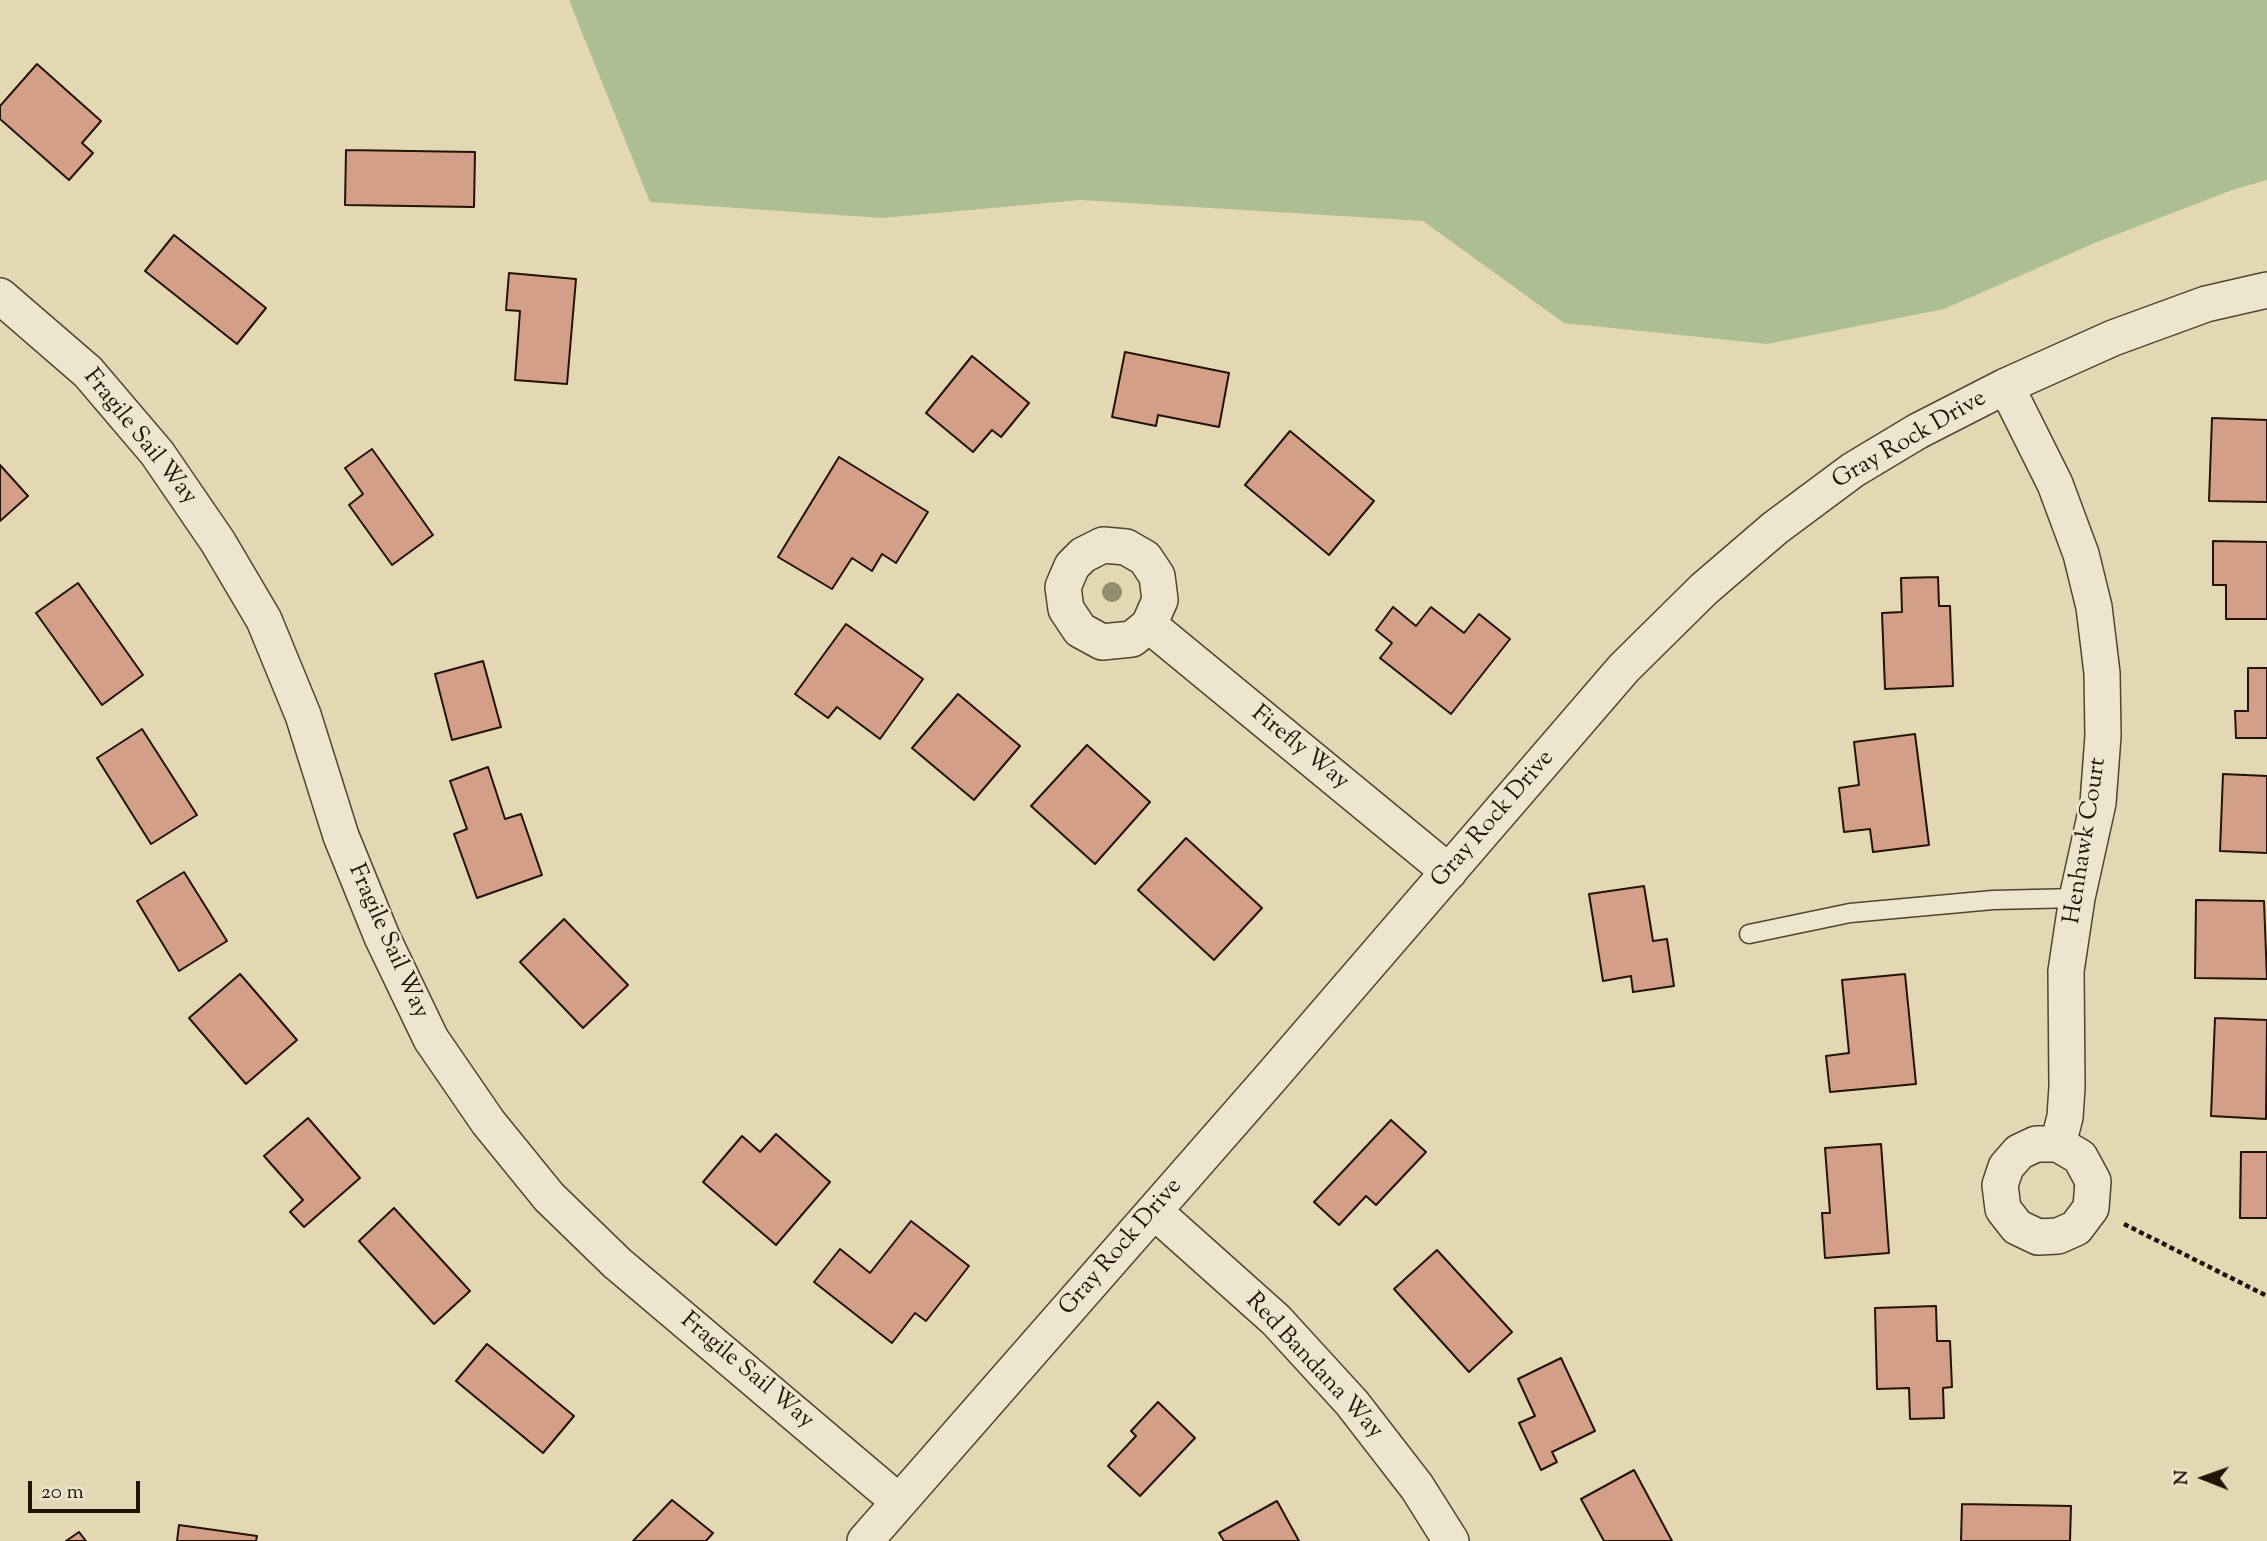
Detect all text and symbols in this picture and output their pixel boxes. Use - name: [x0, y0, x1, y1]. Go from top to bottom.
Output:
- street label: Fragile Sail Way: [76, 364, 202, 512]
- street label: Gray Rock Drive: [1828, 385, 1992, 497]
- street label: Firefly Way: [1244, 701, 1354, 797]
- street label: Gray Rock Drive: [1426, 745, 1562, 895]
- street label: Henhawk Court: [2060, 756, 2114, 926]
- street label: Fragile Sail Way: [340, 860, 434, 1024]
- street label: Gray Rock Drive: [1054, 1173, 1190, 1323]
- street label: Red Bandana Way: [1238, 1288, 1388, 1446]
- street label: Fragile Sail Way: [673, 1308, 819, 1436]
- north arrow: [2169, 1443, 2239, 1513]
- scale bar: [32, 1468, 144, 1512]
- text: N: [2169, 1470, 2196, 1485]
- text: 20 m: [41, 1478, 84, 1508]

